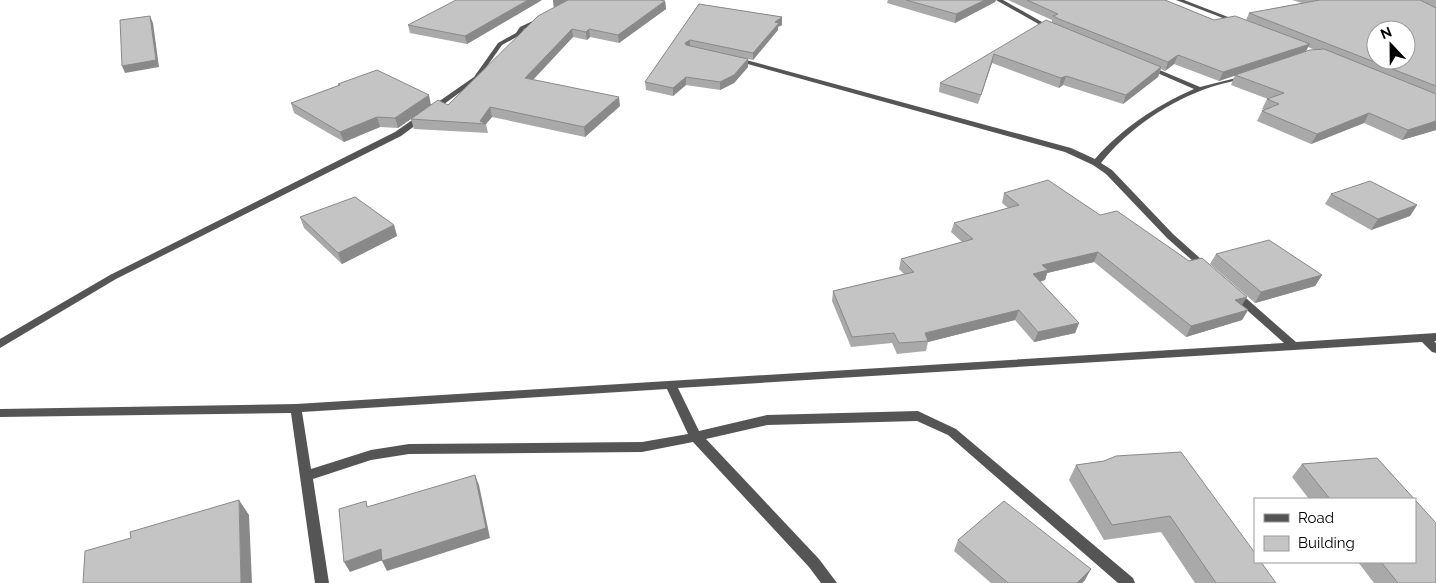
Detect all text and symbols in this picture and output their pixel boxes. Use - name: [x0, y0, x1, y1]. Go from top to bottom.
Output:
- north arrow: [1366, 20, 1416, 70]
- text: N: [1378, 24, 1394, 42]
- legend: [1254, 498, 1416, 563]
- text: Road: [1298, 509, 1334, 527]
- text: Building: [1298, 534, 1355, 552]

